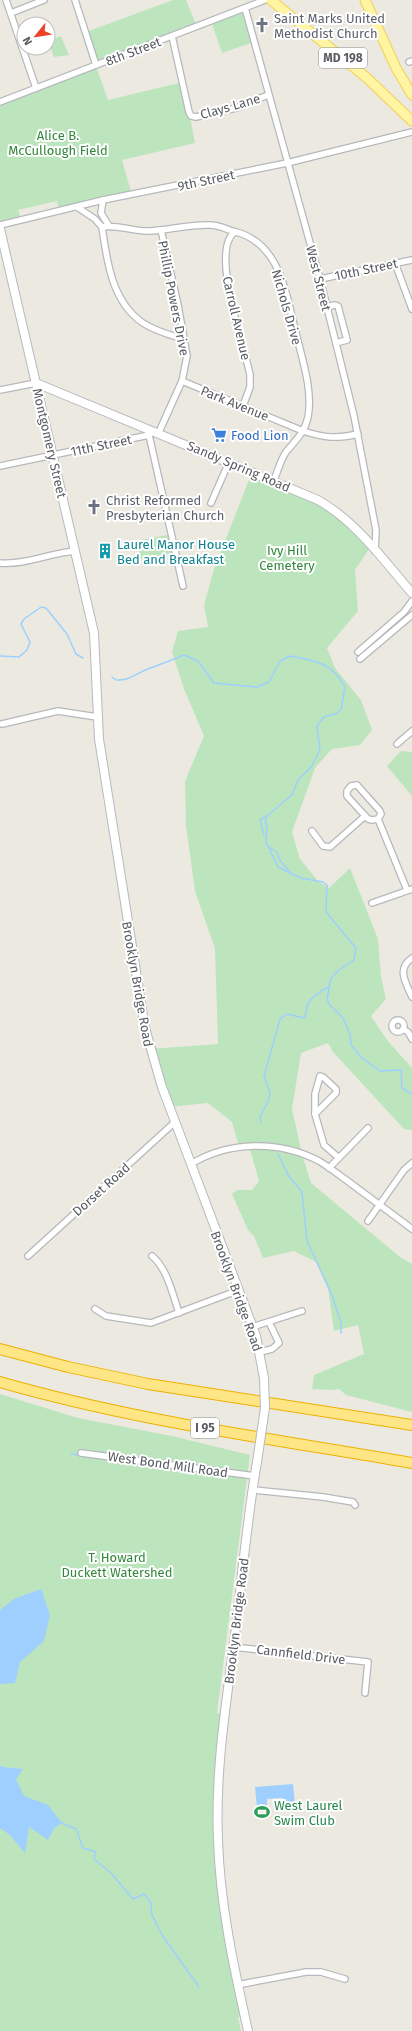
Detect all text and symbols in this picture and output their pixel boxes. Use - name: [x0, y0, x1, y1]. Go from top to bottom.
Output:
- place label: Saint Marks United Methodist Church: [274, 11, 385, 41]
- north arrow: [16, 16, 56, 56]
- church icon: Saint Marks United Methodist Church: [253, 16, 271, 34]
- text: N: [20, 34, 35, 47]
- street label: 8th Street: [103, 34, 163, 69]
- road number: MD 198: [319, 48, 367, 68]
- street label: Clays Lane: [198, 91, 262, 122]
- park label: Alice B. McCullough Field: [8, 128, 108, 158]
- street label: 9th Street: [176, 167, 236, 194]
- street label: Phillip Powers Drive: [155, 239, 192, 357]
- street label: West Street: [303, 244, 334, 313]
- street label: 10th Street: [333, 255, 399, 283]
- street label: Nichols Drive: [269, 268, 304, 347]
- street label: Carroll Avenue: [220, 275, 253, 362]
- street label: Park Avenue: [199, 383, 271, 424]
- street label: Montgomery Street: [30, 387, 70, 500]
- supermarket icon: Food Lion: [210, 426, 228, 444]
- place label: Food Lion: [231, 428, 289, 443]
- street label: 11th Street: [69, 432, 133, 459]
- street label: Sandy Spring Road: [185, 438, 293, 495]
- place label: Christ Reformed Presbyterian Church: [106, 493, 224, 523]
- church icon: Christ Reformed Presbyterian Church: [85, 498, 103, 516]
- place label: Laurel Manor House Bed and Breakfast: [117, 537, 235, 567]
- building icon: Laurel Manor House Bed and Breakfast: [96, 542, 114, 560]
- park label: Ivy Hill Cemetery: [259, 543, 315, 573]
- street label: Brooklyn Bridge Road: [119, 920, 156, 1048]
- street label: Dorset Road: [70, 1160, 133, 1219]
- street label: Brooklyn Bridge Road: [208, 1229, 265, 1353]
- road number: I 95: [191, 1418, 219, 1438]
- street label: West Bond Mill Road: [107, 1449, 229, 1480]
- park label: T. Howard Duckett Watershed: [62, 1550, 172, 1580]
- street label: Brooklyn Bridge Road: [221, 1557, 252, 1685]
- street label: Cannfield Drive: [256, 1642, 346, 1667]
- place label: West Laurel Swim Club: [274, 1798, 343, 1828]
- sports icon: West Laurel Swim Club: [253, 1803, 271, 1821]

